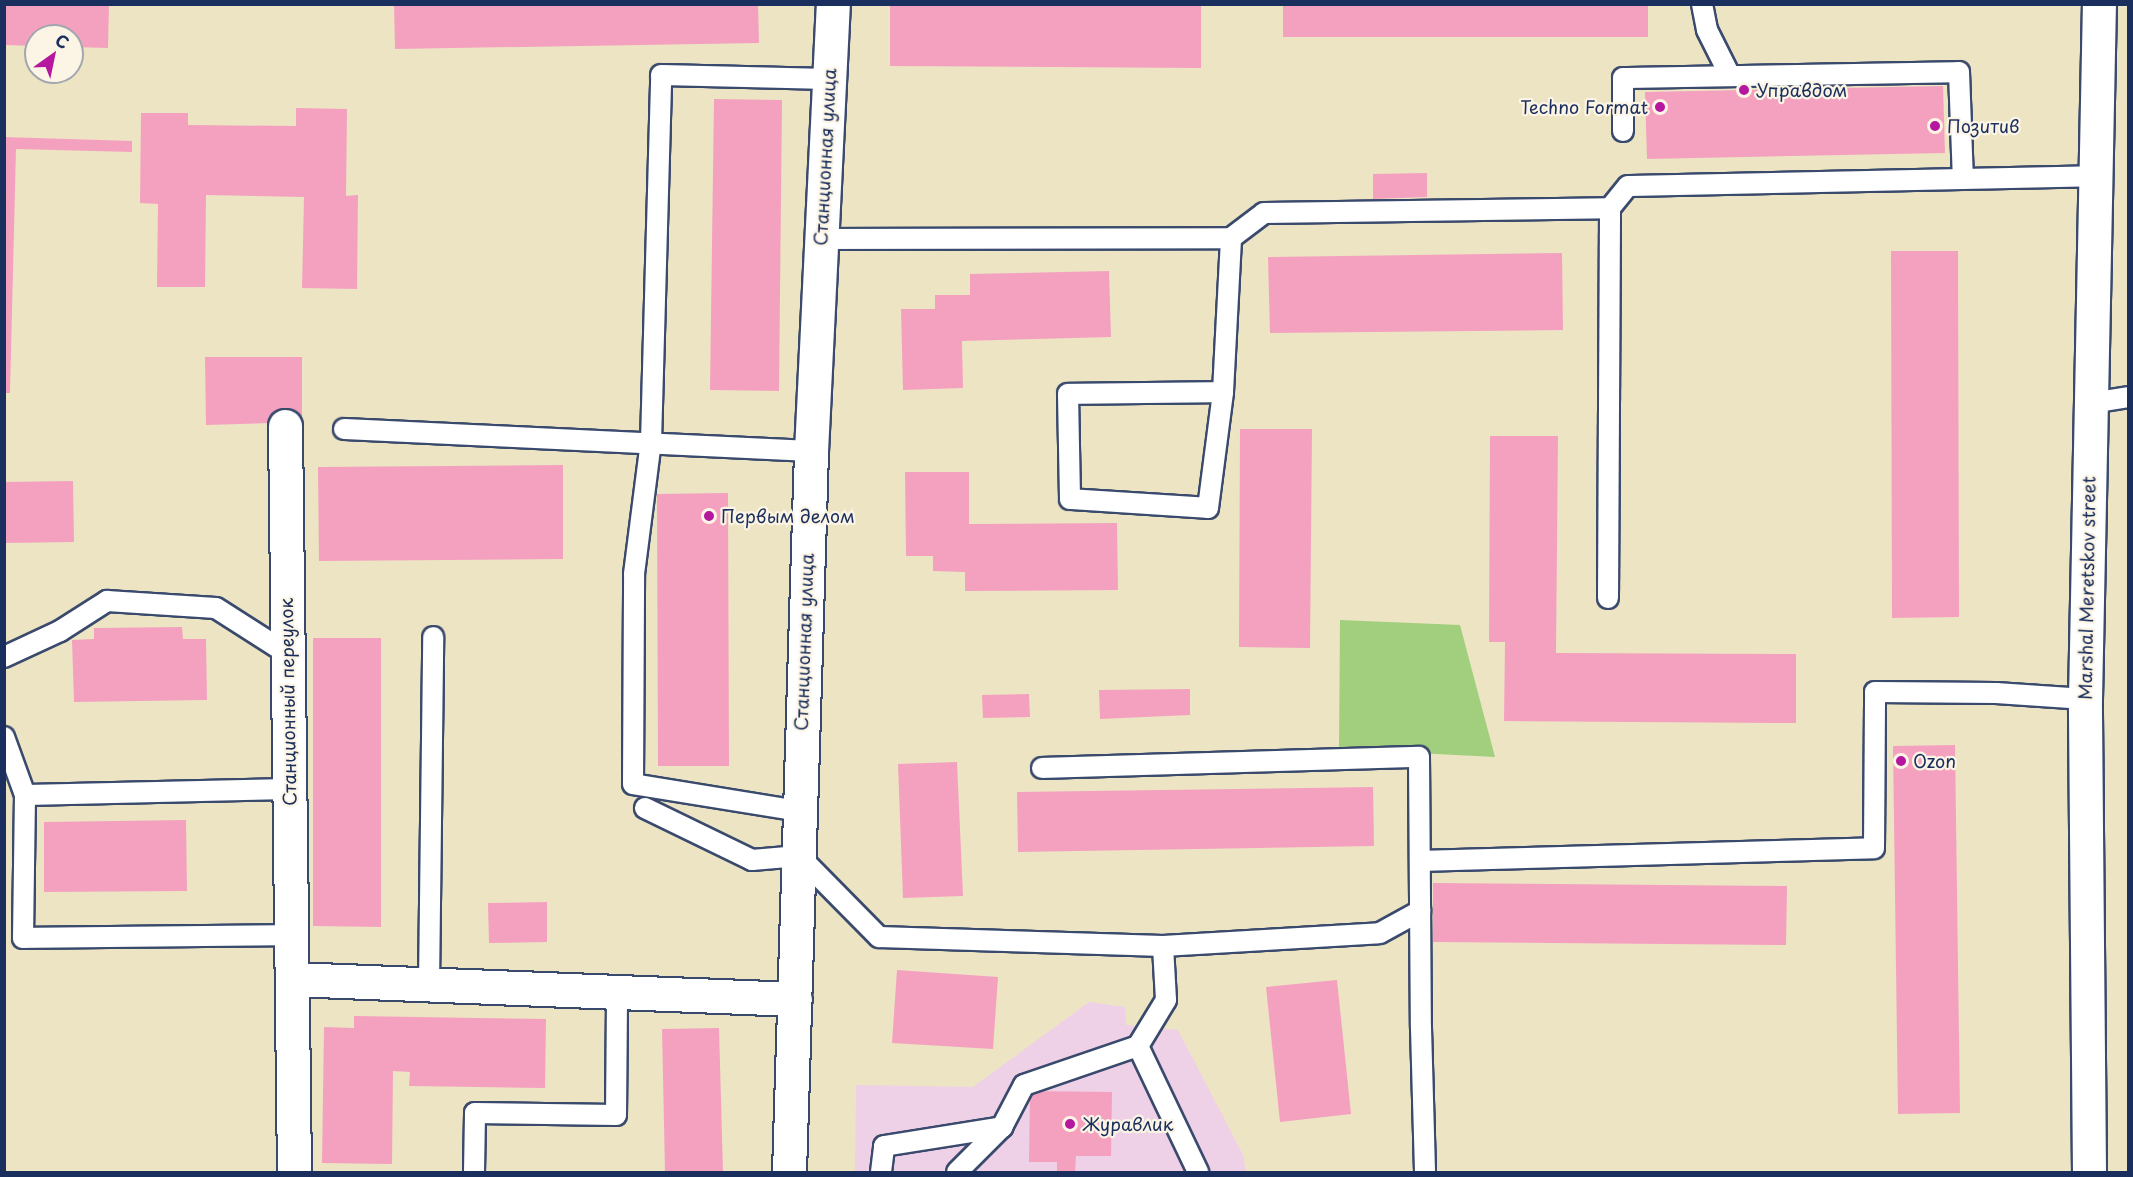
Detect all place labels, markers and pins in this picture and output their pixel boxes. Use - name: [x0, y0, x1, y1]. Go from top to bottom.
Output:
- place label: Управдом: [1756, 79, 1847, 101]
- marker: Управдом: [1737, 83, 1751, 97]
- place label: Techno Format: [1520, 96, 1648, 118]
- marker: Techno Format: [1653, 100, 1667, 114]
- place label: Позитив: [1947, 115, 2019, 137]
- marker: Позитив: [1928, 119, 1942, 133]
- place label: Первым делом: [721, 505, 855, 527]
- marker: Первым делом: [702, 509, 716, 523]
- place label: Ozon: [1913, 750, 1956, 772]
- marker: Ozon: [1894, 754, 1908, 768]
- place label: Журавлик: [1082, 1113, 1173, 1135]
- marker: Журавлик: [1063, 1117, 1077, 1131]

